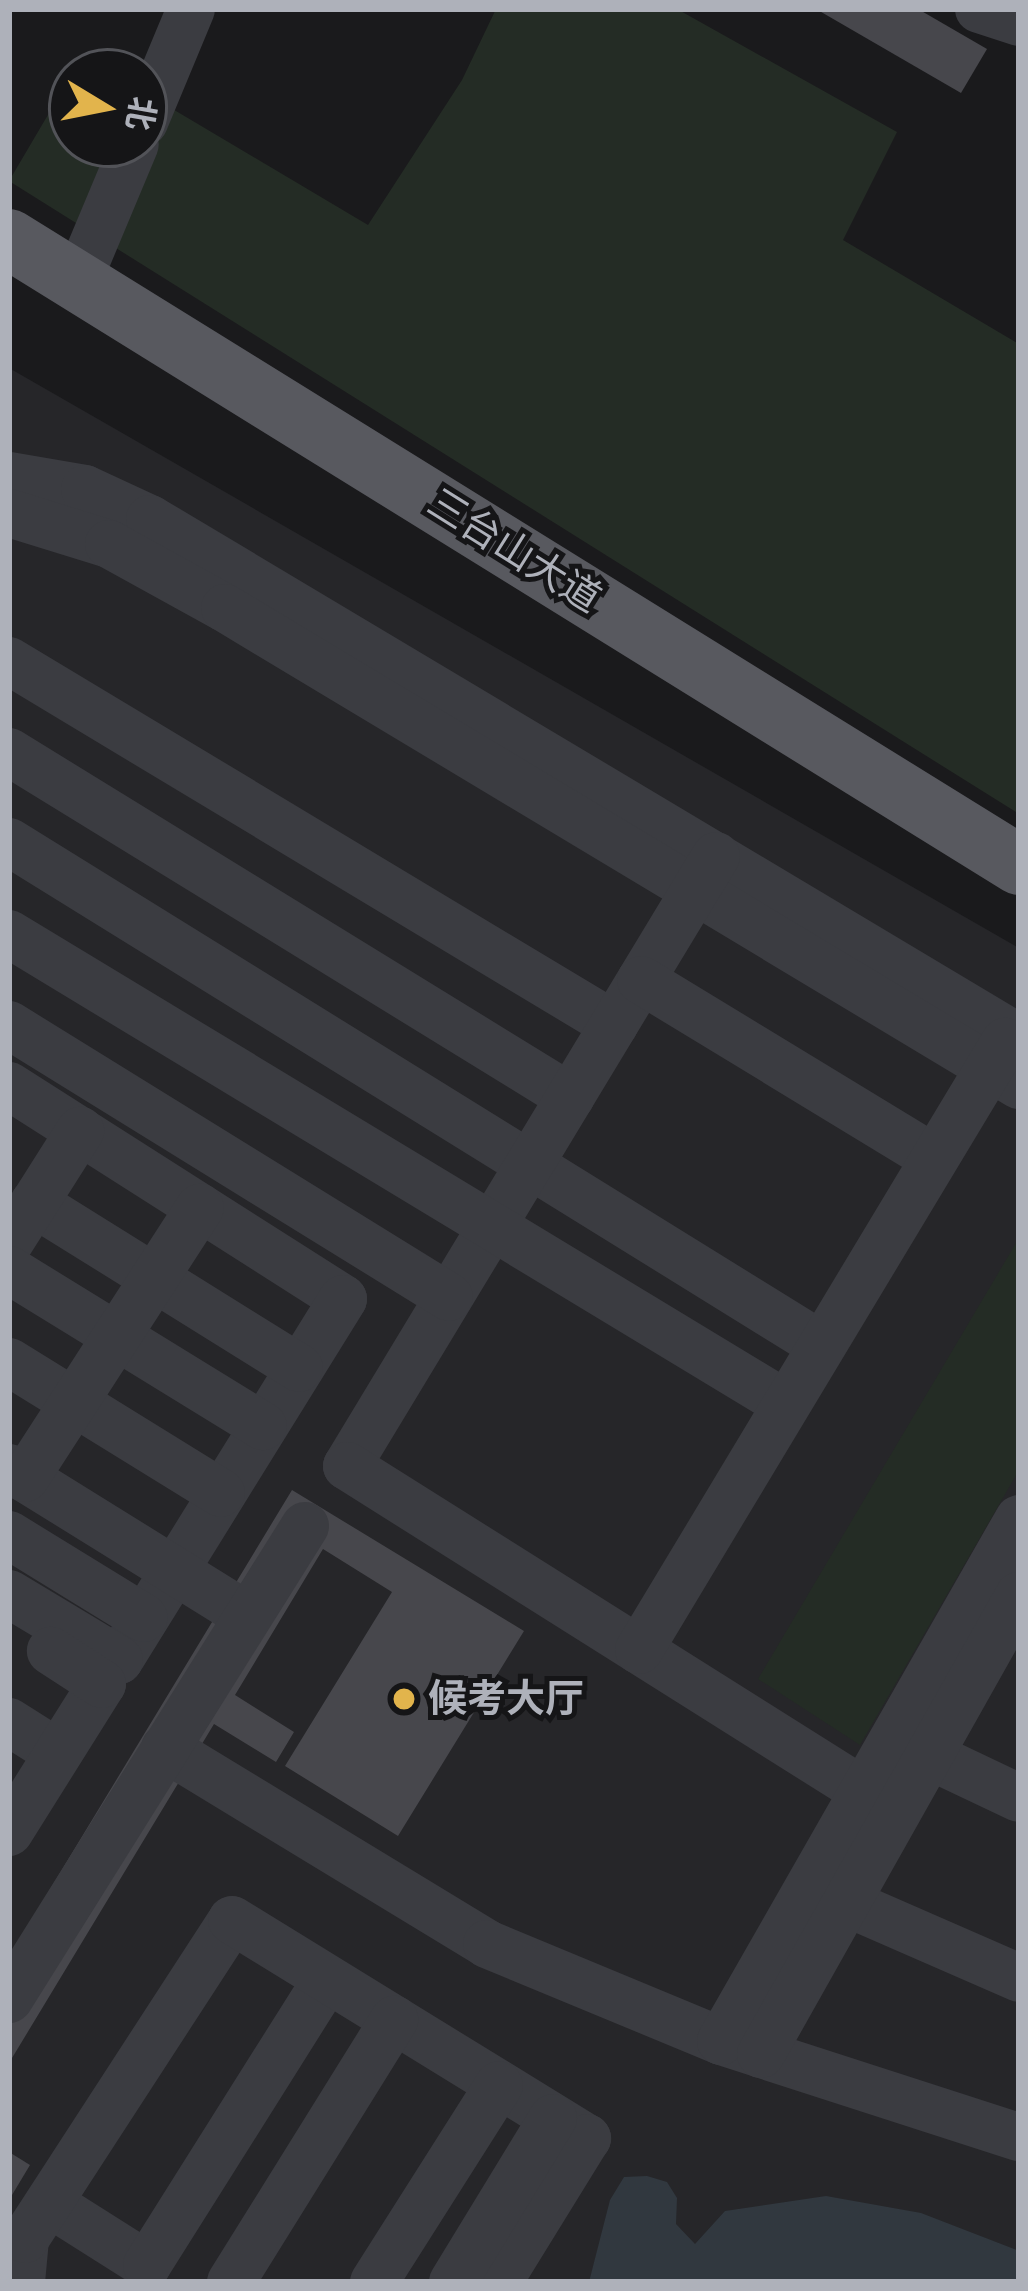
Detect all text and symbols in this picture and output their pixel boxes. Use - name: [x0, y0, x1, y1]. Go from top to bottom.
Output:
- north arrow: [48, 48, 168, 168]
- text: 北: [119, 94, 163, 133]
- street label: 三台山大道: [419, 479, 609, 623]
- place label: 候考大厅: [428, 1676, 584, 1722]
- marker: 候考大厅: [391, 1686, 417, 1712]

